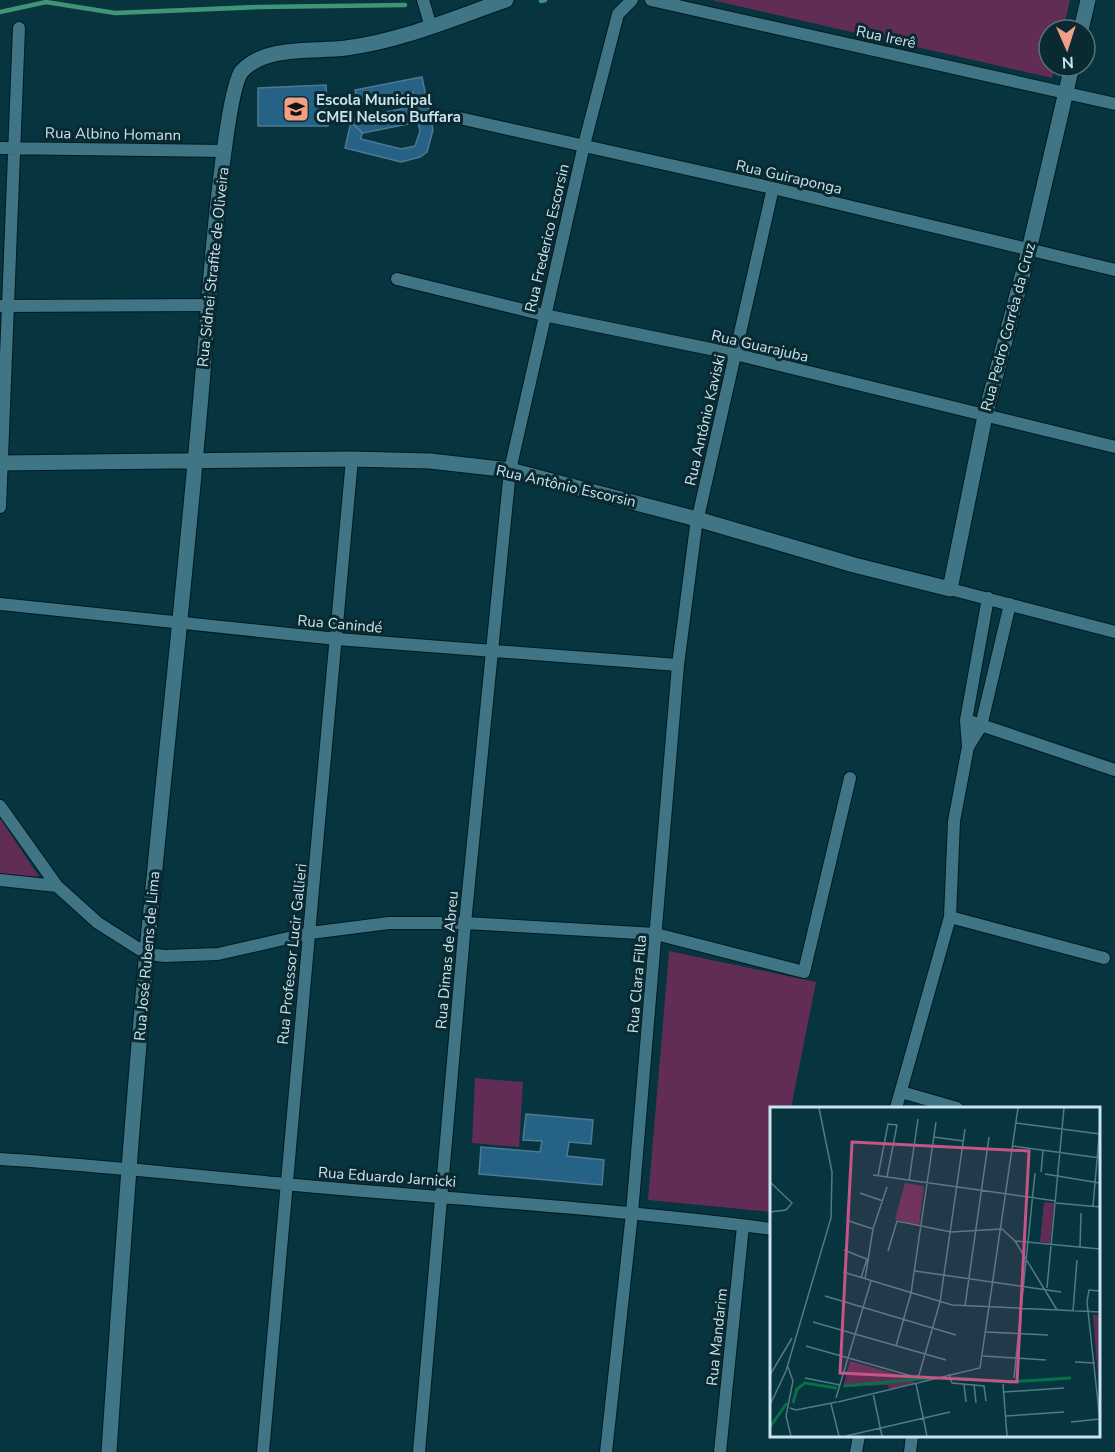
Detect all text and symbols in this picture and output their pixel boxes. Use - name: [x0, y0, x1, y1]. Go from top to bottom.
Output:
- north arrow: [1037, 18, 1097, 78]
- street label: Rua Irerê: [854, 21, 918, 53]
- text: N: [1061, 51, 1074, 73]
- place label: Escola Municipal CMEI Nelson Buffara: [316, 90, 461, 127]
- school or university icon: Escola Municipal CMEI Nelson Buffara: [281, 94, 311, 124]
- street label: Rua Albino Homann: [45, 123, 181, 145]
- street label: Rua Guiraponga: [734, 155, 844, 199]
- street label: Rua Frederico Escorsin: [520, 162, 574, 314]
- street label: Rua Sidnei Strafite de Oliveira: [193, 166, 233, 368]
- street label: Rua Pedro Corrêa da Cruz: [976, 241, 1040, 413]
- street label: Rua Guarajuba: [709, 325, 811, 367]
- street label: Rua Antônio Kaviski: [680, 352, 730, 488]
- street label: Rua Antônio Escorsin: [494, 460, 638, 512]
- street label: Rua Canindé: [297, 610, 383, 638]
- street label: Rua Professor Lucir Gallieri: [273, 862, 311, 1046]
- street label: Rua José Rubens de Lima: [130, 870, 164, 1042]
- street label: Rua Dimas de Abreu: [431, 890, 463, 1030]
- street label: Rua Clara Filla: [623, 934, 651, 1034]
- inset map: [770, 1107, 1100, 1437]
- street label: Rua Eduardo Jarnicki: [317, 1162, 457, 1192]
- street label: Rua Mandarim: [702, 1287, 732, 1387]

